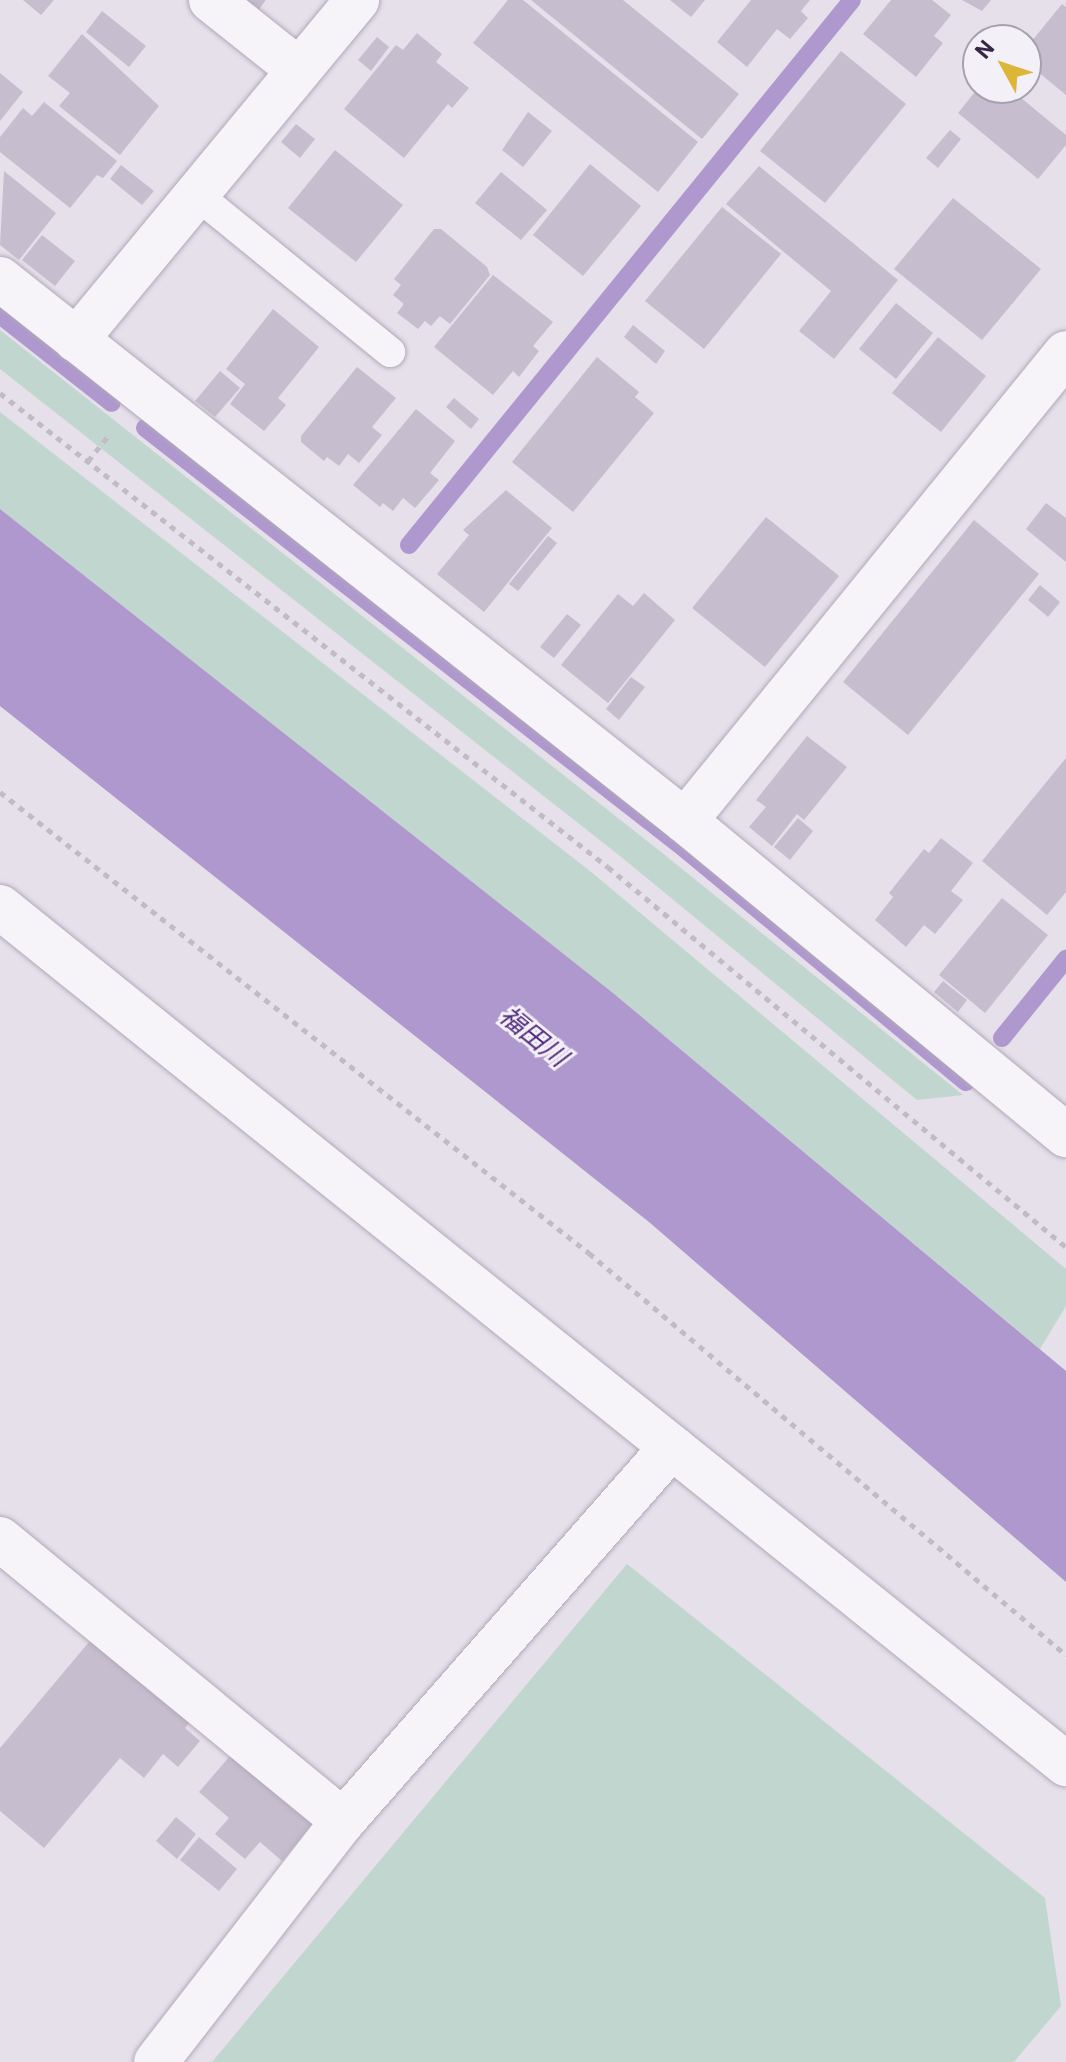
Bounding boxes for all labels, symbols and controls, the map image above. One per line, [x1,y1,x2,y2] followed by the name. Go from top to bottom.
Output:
[962,24,1042,104] north arrow
[970,36,999,64] text: N
[493,1000,573,1074] water label: 福田川

